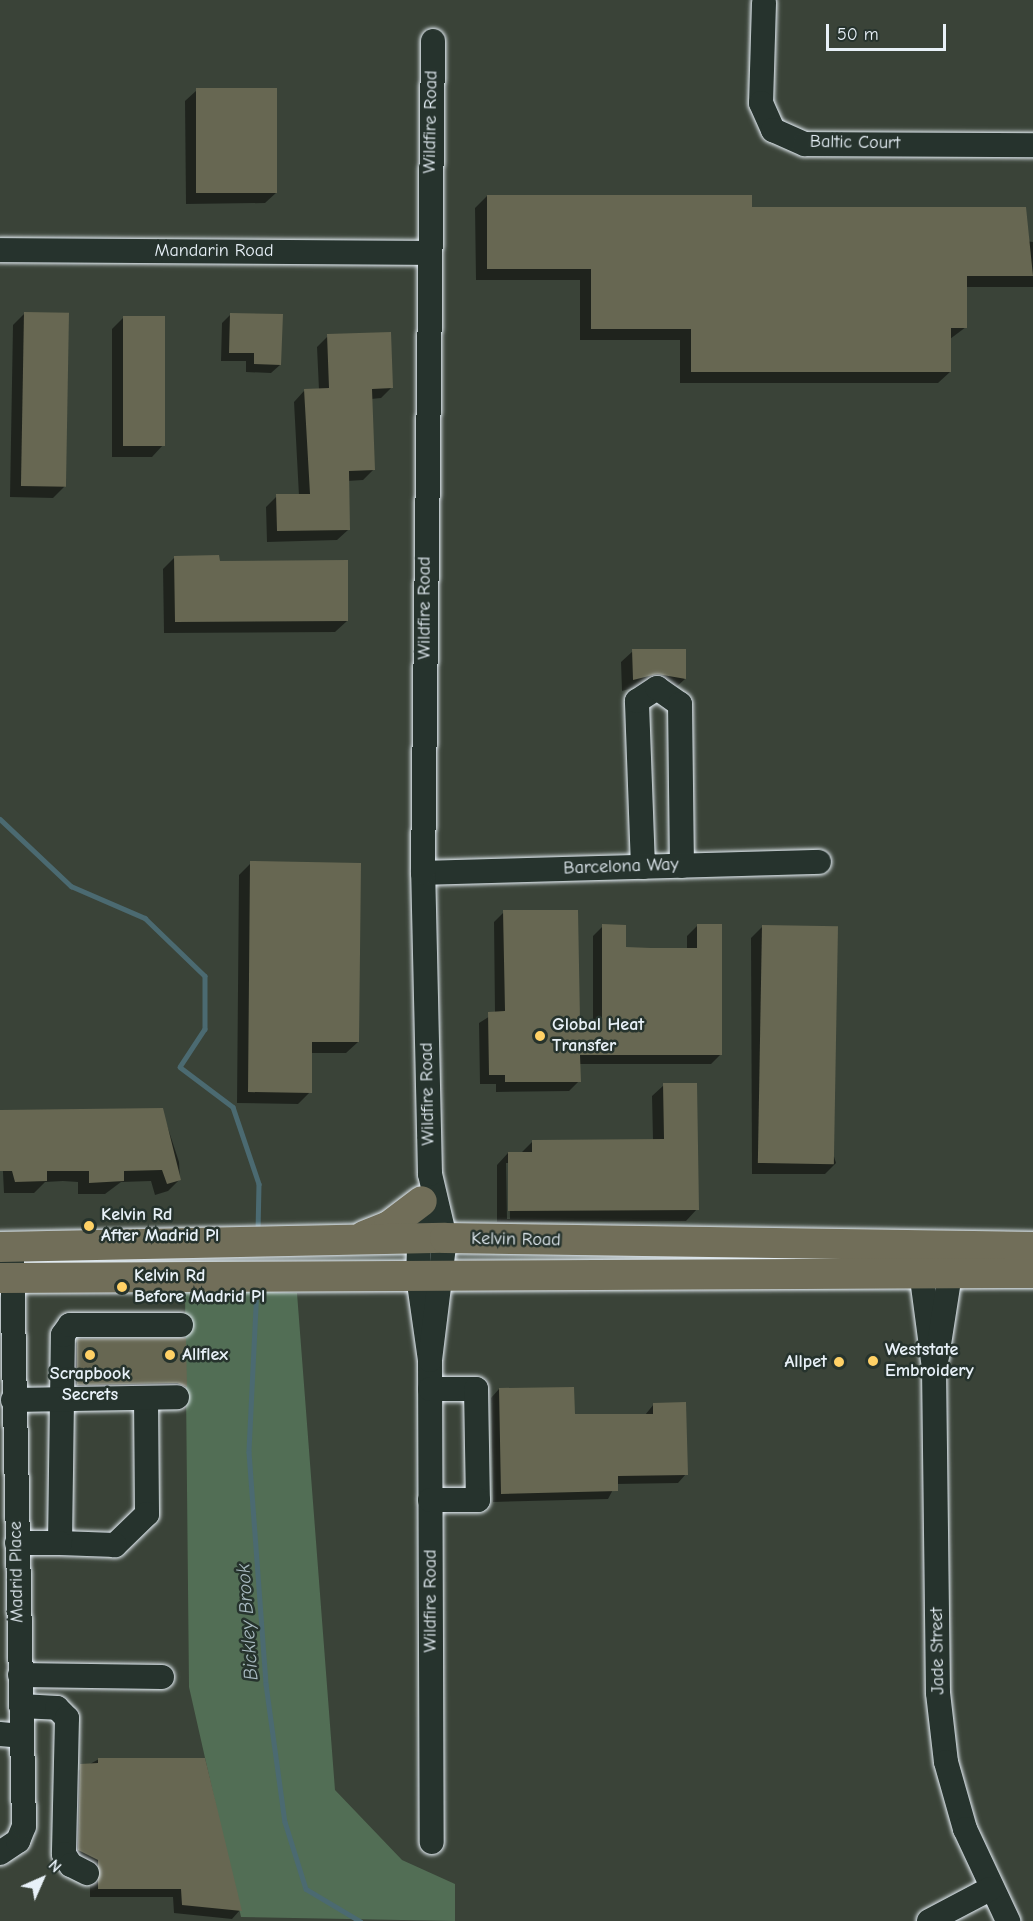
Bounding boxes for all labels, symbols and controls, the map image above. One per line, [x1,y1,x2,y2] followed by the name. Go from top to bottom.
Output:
[829,12,949,50] scale bar
[837,24,879,45] text: 50 m
[419,70,443,174] street label: Wildfire Road
[810,131,900,155] street label: Baltic Court
[154,240,274,262] street label: Mandarin Road
[414,557,436,659] street label: Wildfire Road
[563,854,679,880] street label: Barcelona Way
[552,1015,644,1058] place label: Global Heat Transfer
[533,1029,547,1043] marker: Global Heat Transfer
[416,1042,440,1146] street label: Wildfire Road
[101,1205,219,1248] place label: Kelvin Rd After Madrid Pl
[82,1219,96,1233] marker: Kelvin Rd After Madrid Pl
[471,1228,561,1252] street label: Kelvin Road
[134,1266,265,1308] place label: Kelvin Rd Before Madrid Pl
[115,1280,129,1294] marker: Kelvin Rd Before Madrid Pl
[885,1340,974,1382] place label: Weststate Embroidery
[182,1344,228,1366] place label: Allflex
[83,1348,97,1362] marker: Scrapbook Secrets
[163,1348,177,1362] marker: Allflex
[784,1351,827,1373] place label: Allpet
[866,1354,880,1368] marker: Weststate Embroidery
[832,1355,846,1369] marker: Allpet
[50,1364,130,1406] place label: Scrapbook Secrets
[5,1521,29,1623] street label: Madrid Place
[420,1550,442,1652] street label: Wildfire Road
[231,1563,263,1681] water label: Bickley Brook
[926,1607,950,1695] street label: Jade Street
[12,1849,72,1909] north arrow
[45,1856,65,1876] text: N

